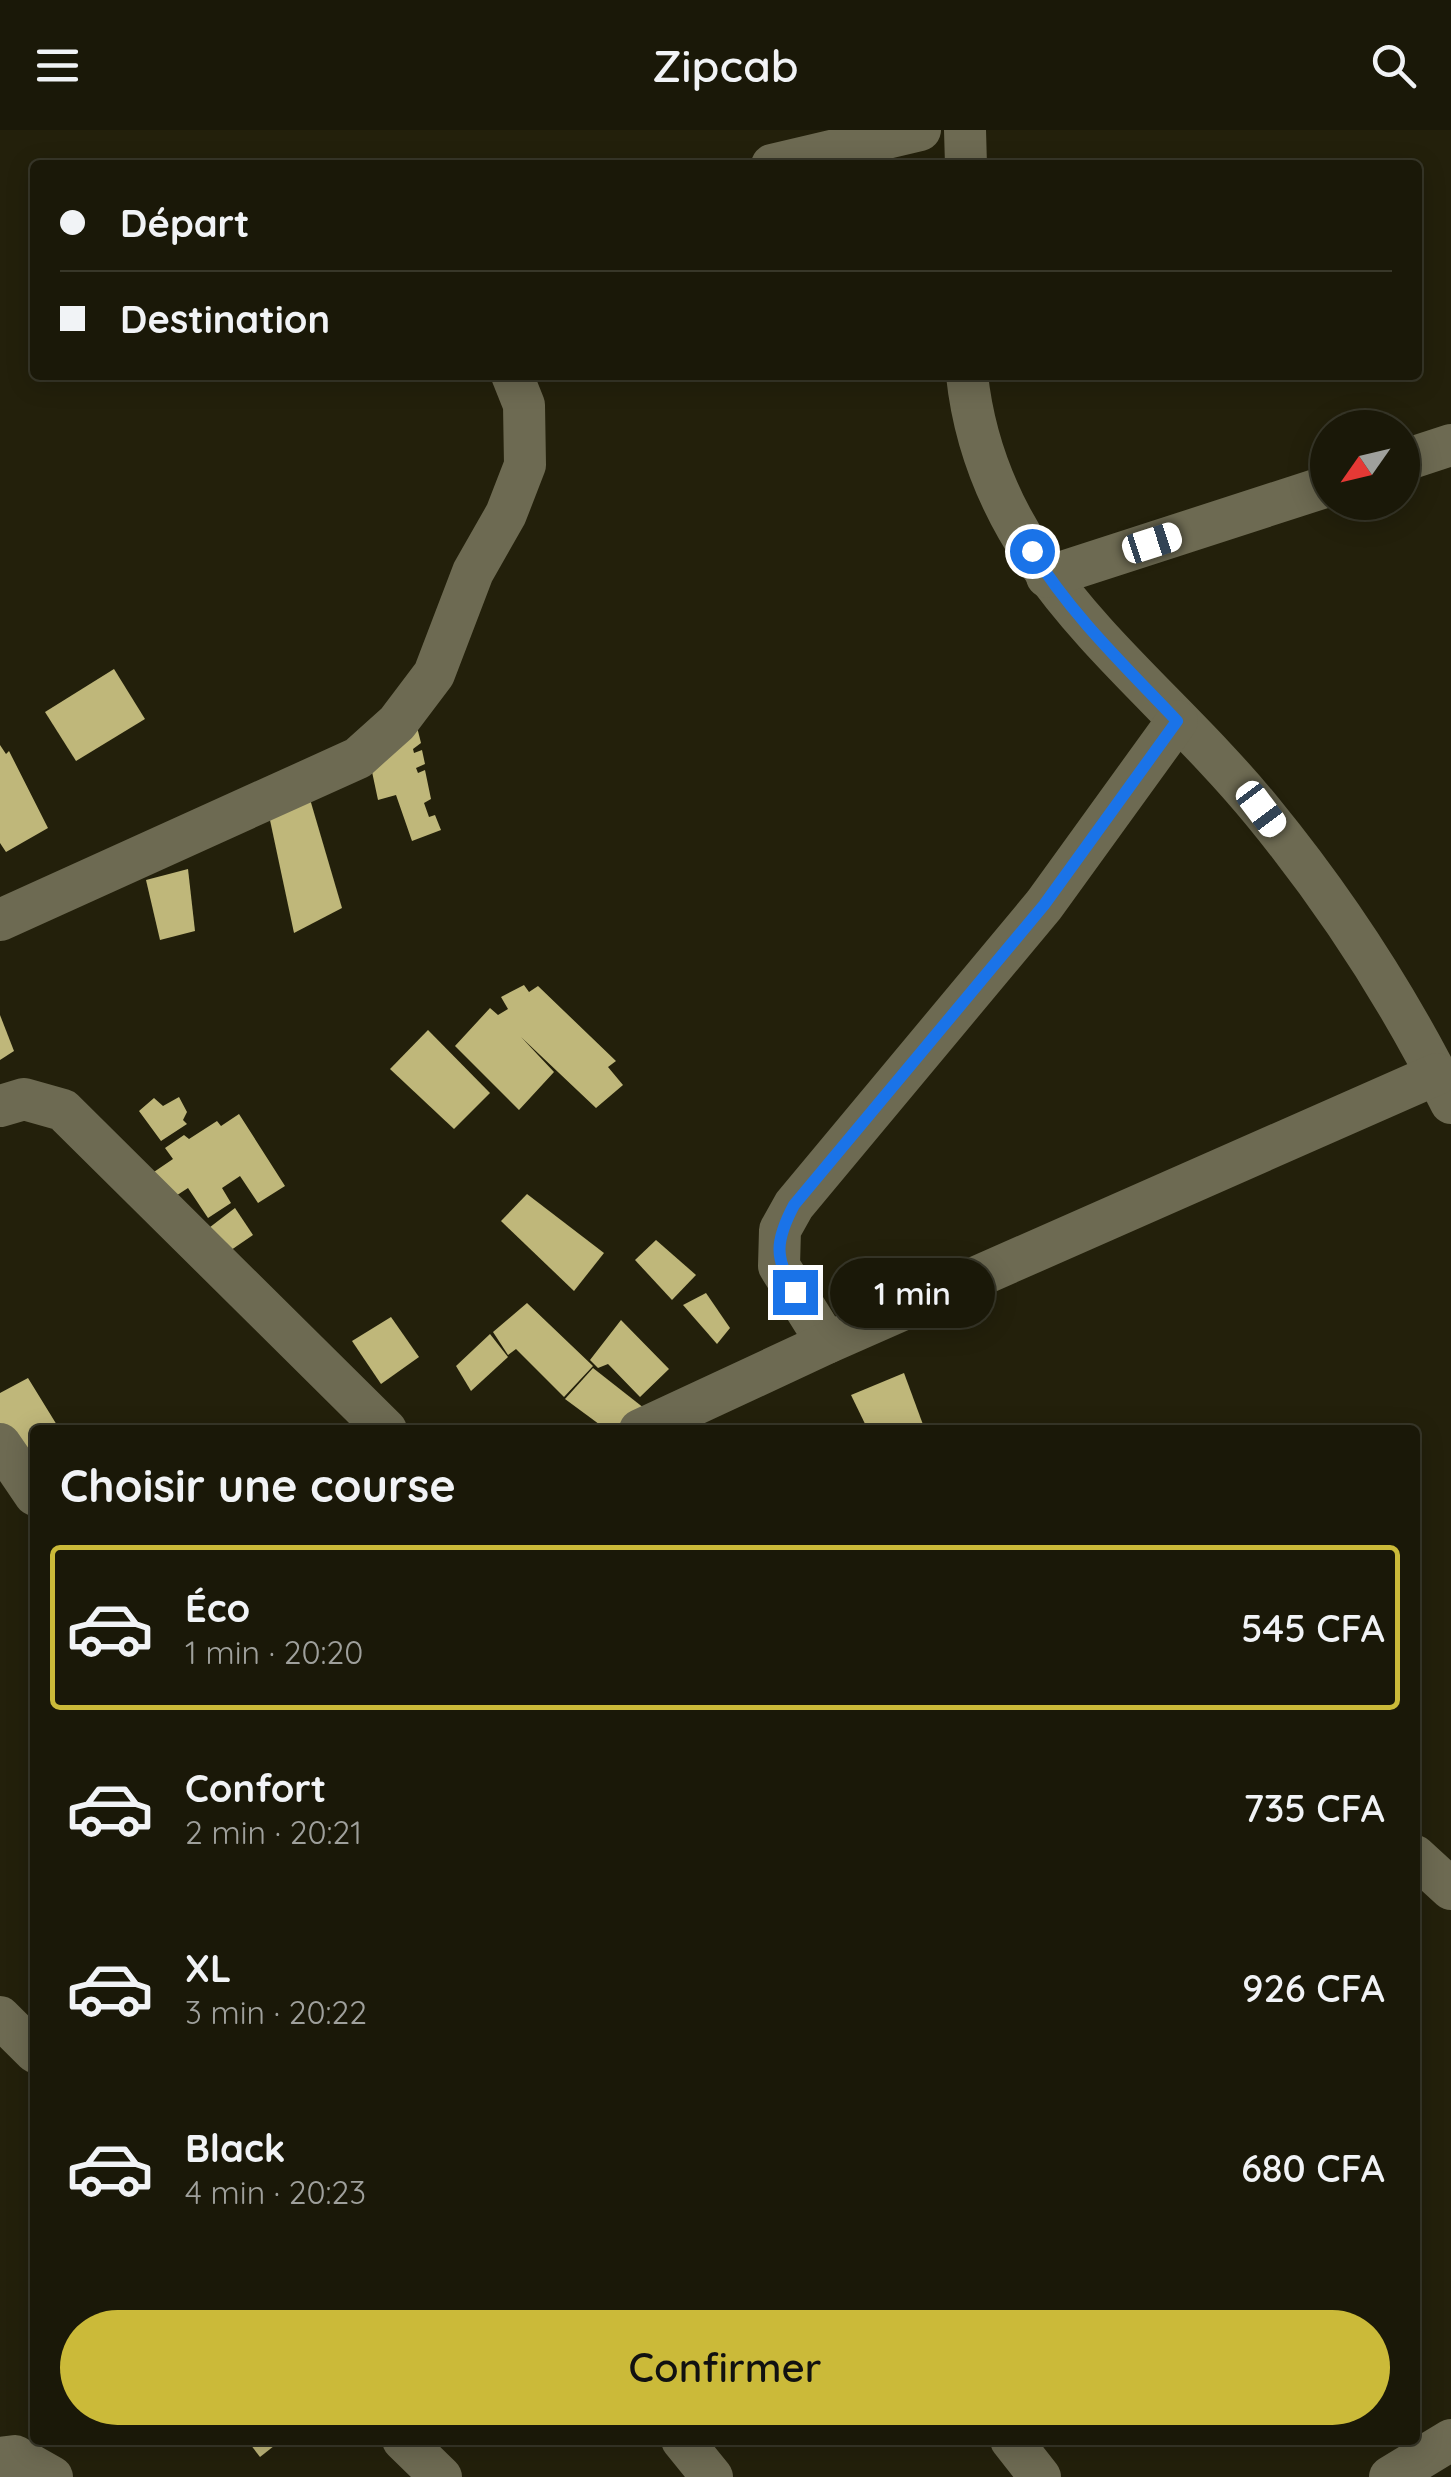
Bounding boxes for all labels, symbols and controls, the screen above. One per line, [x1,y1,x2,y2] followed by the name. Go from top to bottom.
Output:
[652,37,799,93] text: Zipcab
[30,38,85,93] icon: menu
[1366,38,1421,93] icon: search
[120,199,250,247] text: Départ
[120,295,330,343] text: Destination
[1310,410,1420,520] north arrow
[1310,410,1420,520] map controls
[1119,519,1185,567] car
[1010,529,1055,574] route start
[1231,776,1291,842] car
[830,1257,995,1327] callout: 1 min
[773,1270,818,1315] route end
[874,1273,951,1313] text: 1 min
[60,1457,456,1513] text: Choisir une course
[65,1583,155,1673] icon: car
[185,1584,250,1632] text: Éco
[1241,1604,1385,1652] text: 545 CFA
[185,1632,363,1672] text: 1 min · 20:20
[65,1763,155,1853] icon: car
[185,1764,326,1812] text: Confort
[1244,1784,1385,1832] text: 735 CFA
[185,1812,362,1852] text: 2 min · 20:21
[65,1943,155,2033] icon: car
[185,1944,231,1992] text: XL
[1242,1964,1385,2012] text: 926 CFA
[185,1992,367,2032] text: 3 min · 20:22
[65,2123,155,2213] icon: car
[185,2124,285,2172] text: Black
[1241,2144,1385,2192] text: 680 CFA
[185,2172,366,2212] text: 4 min · 20:23
[60,2310,1390,2425] button: Confirmer

